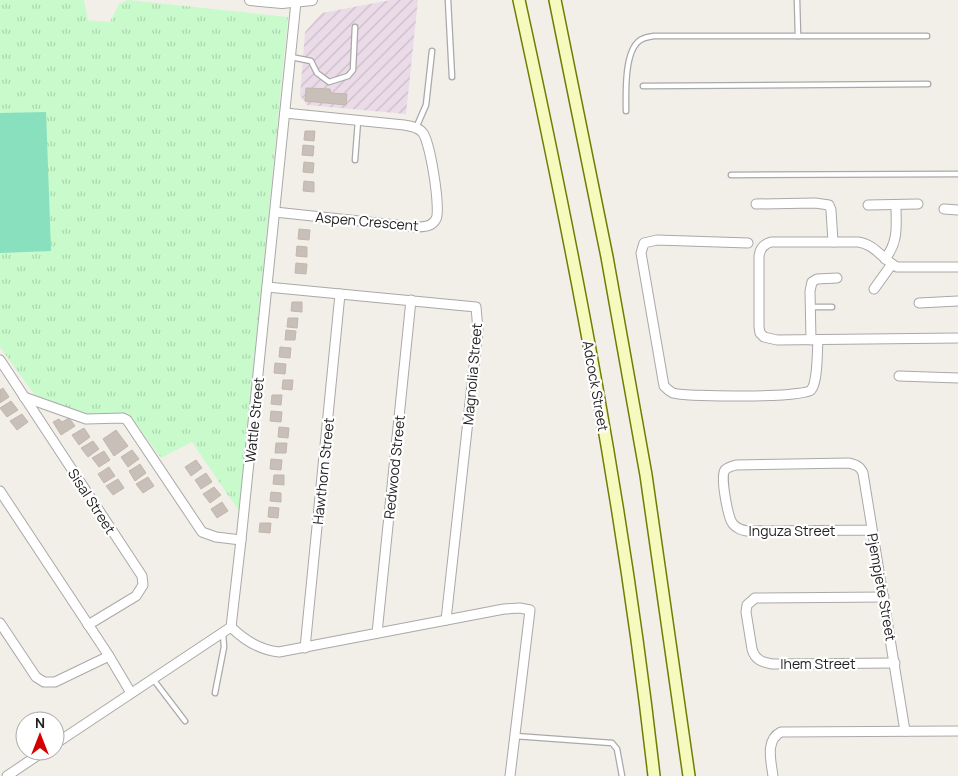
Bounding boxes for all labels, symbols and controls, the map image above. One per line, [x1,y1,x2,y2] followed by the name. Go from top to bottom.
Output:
[315,207,420,235] street label: Aspen Crescent
[458,322,486,426] street label: Magnolia Street
[579,339,613,433] street label: Adcock Street
[240,376,268,464] street label: Wattle Street
[379,414,409,520] street label: Redwood Street
[308,416,338,525] street label: Hawthorn Street
[64,465,120,538] street label: Sisal Street
[749,521,836,540] street label: Inguza Street
[863,532,901,643] street label: Pjempjete Street
[780,654,856,673] street label: Ihem Street
[15,711,65,761] north arrow
[35,713,45,732] text: N

